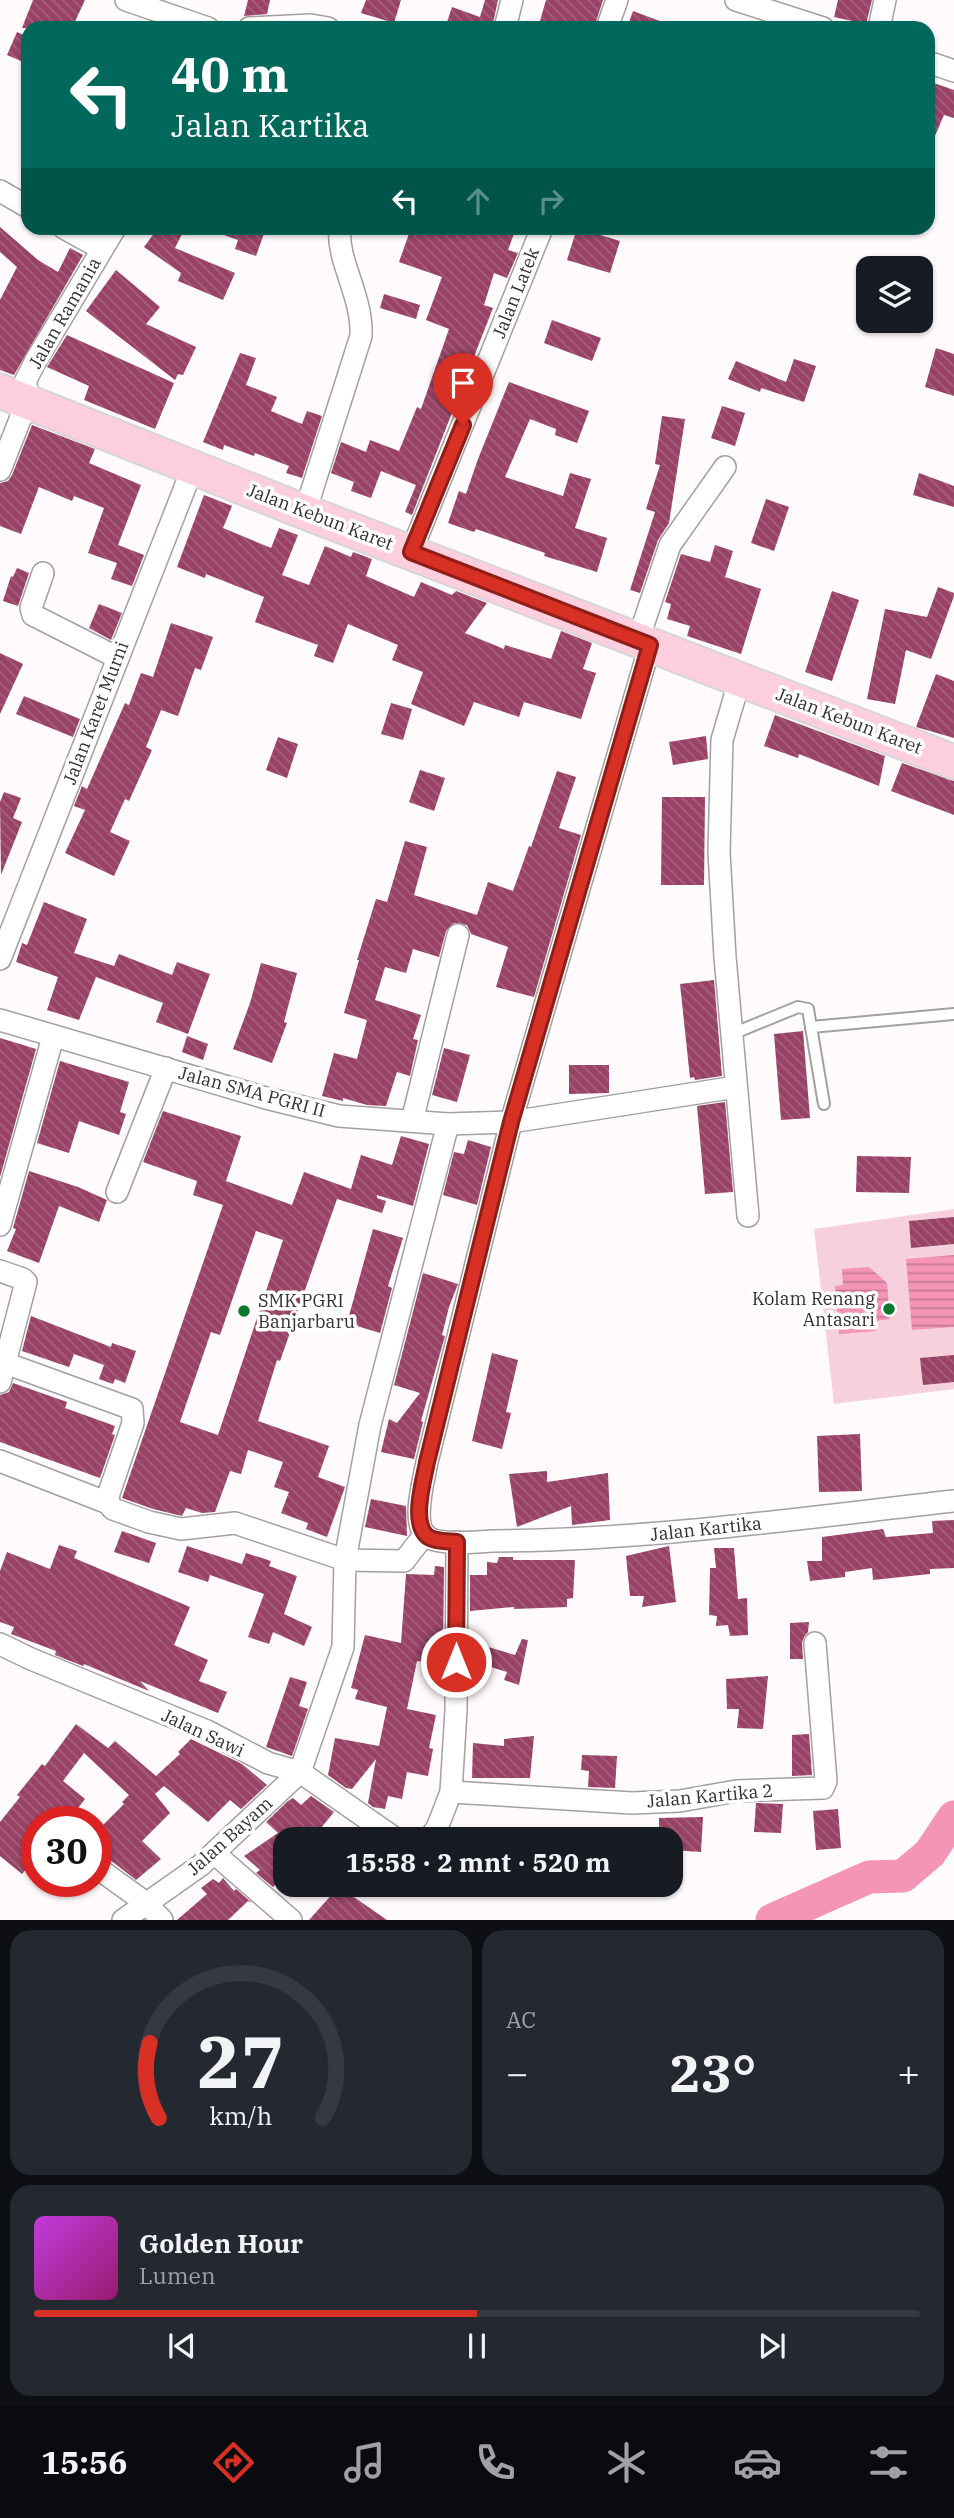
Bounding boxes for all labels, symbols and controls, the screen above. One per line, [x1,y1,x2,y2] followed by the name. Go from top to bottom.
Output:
[171,42,289,105] text: 40 m
[56,49,147,140] icon: left
[171,104,370,146] text: Jalan Kartika
[386,182,424,220] icon: left
[459,182,497,220] icon: ahead
[532,182,570,220] icon: right
[487,244,544,342] street label: Jalan Latek
[23,253,106,373] street label: Jalan Ramania
[856,256,933,333] map controls
[856,256,933,333] button: layers
[433,353,493,425] pin
[444,364,482,402] icon: arrive
[244,478,396,555] street label: Jalan Kebun Karet
[58,638,133,788] street label: Jalan Karet Murni
[773,682,925,759] street label: Jalan Kebun Karet
[176,1061,328,1122] street label: Jalan SMA PGRI II
[752,1287,875,1331] place label: Kolam Renang Antasari
[258,1289,355,1333] place label: SMK PGRI Banjarbaru
[881,1301,897,1317] marker: Kolam Renang Antasari
[236,1303,252,1319] marker: SMK PGRI Banjarbaru
[649,1511,763,1546] street label: Jalan Kartika
[419,1625,493,1699] position arrow
[158,1703,249,1762] street label: Jalan Sawi
[646,1779,774,1812] street label: Jalan Kartika 2
[182,1791,277,1880] street label: Jalan Bayam
[21,1806,112,1897] speed limit sign: 30
[346,1845,610,1879] text: 15:58 · 2 mnt · 520 m
[506,2004,536,2034] text: AC
[197,2014,285,2109] text: 27
[670,2039,756,2106] text: 23°
[506,2048,529,2097] text: −
[897,2048,920,2097] text: +
[209,2099,273,2132] text: km/h
[139,2226,303,2260] text: Golden Hour
[139,2260,216,2290] text: Lumen
[163,2327,201,2365] icon: previous
[458,2327,496,2365] icon: pause
[753,2327,791,2365] icon: next
[209,2438,258,2487] icon: directions
[340,2438,389,2487] icon: music
[471,2438,520,2487] icon: phone
[602,2438,651,2487] icon: climate
[733,2438,782,2487] icon: car
[864,2438,913,2487] icon: filters
[41,2441,127,2483] text: 15:56

